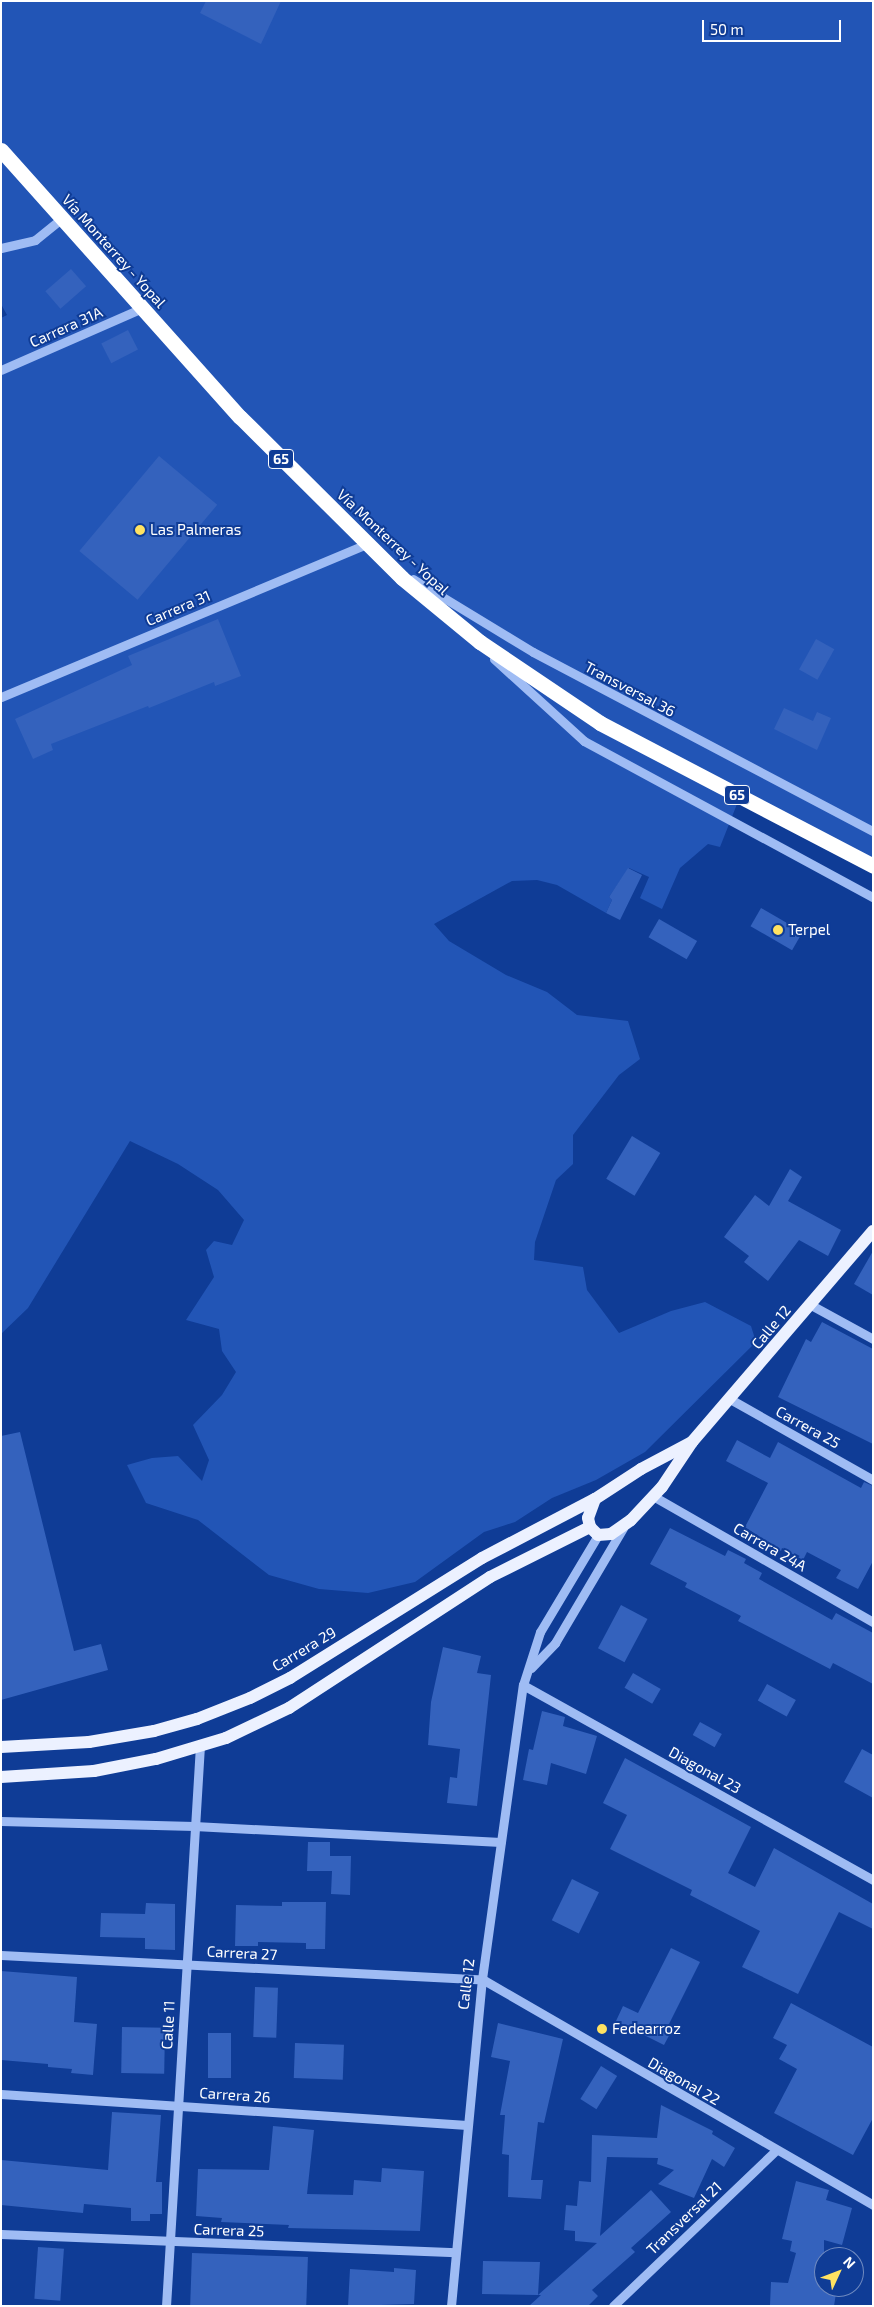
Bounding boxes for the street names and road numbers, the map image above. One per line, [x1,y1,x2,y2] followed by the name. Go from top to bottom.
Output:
[58,190,170,312] street label: Vía Monterrey - Yopal
[27,303,105,351] street label: Carrera 31A
[267,448,295,470] road number: 65
[333,485,453,599] street label: Vía Monterrey - Yopal
[143,586,213,630] street label: Carrera 31
[581,657,679,721] street label: Transversal 36
[723,784,751,806] road number: 65
[748,1301,794,1353] street label: Calle 12
[773,1402,843,1452] street label: Carrera 25
[730,1519,810,1575] street label: Carrera 24A
[269,1623,339,1675] street label: Carrera 29
[666,1743,744,1797] street label: Diagonal 23
[206,1942,278,1964] street label: Carrera 27
[454,1957,478,2011] street label: Calle 12
[158,2000,178,2050] street label: Calle 11
[645,2053,723,2109] street label: Diagonal 22
[199,2084,271,2106] street label: Carrera 26
[643,2178,725,2258] street label: Transversal 21
[193,2220,265,2240] street label: Carrera 25

